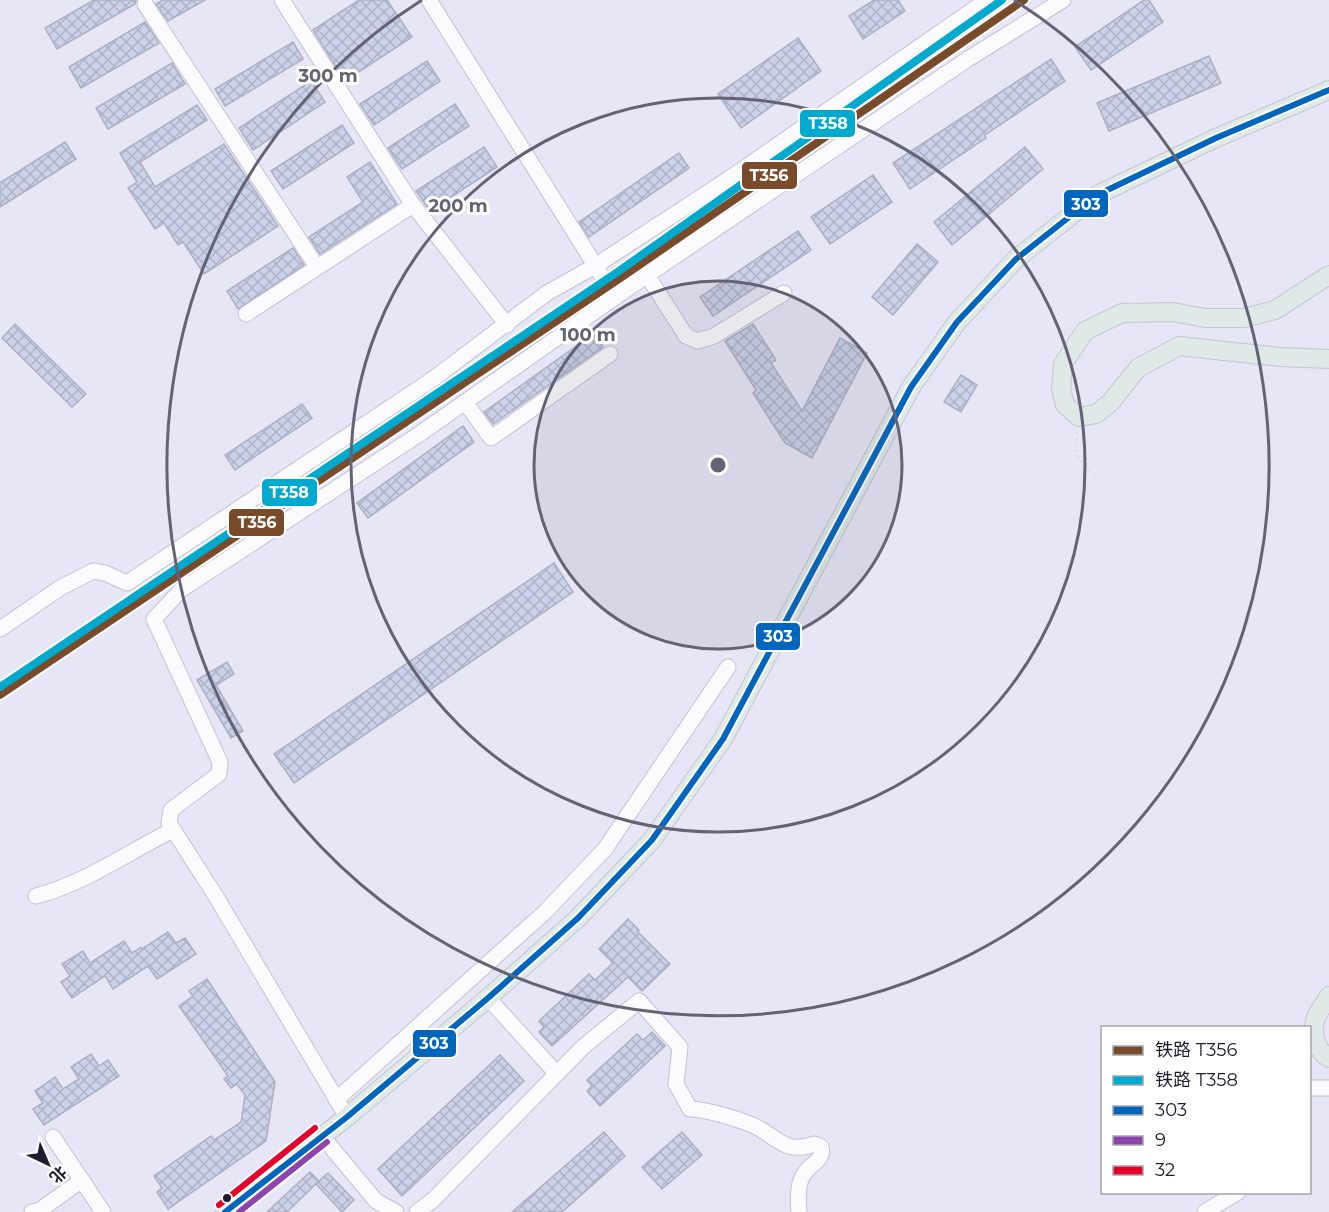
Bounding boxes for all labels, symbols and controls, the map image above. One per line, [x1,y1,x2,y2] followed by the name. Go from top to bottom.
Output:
[297,65,358,87] text: 300 m
[799,109,856,138] line badge: T358
[808,114,848,133] text: T358
[741,161,798,190] line badge: T356
[749,166,789,185] text: T356
[1063,189,1109,218] line badge: 303
[428,195,488,217] text: 200 m
[1070,195,1101,214] text: 303
[560,324,616,346] text: 100 m
[708,455,728,475] centre of rings
[261,478,318,507] line badge: T358
[269,483,309,502] text: T358
[228,508,285,537] line badge: T356
[237,513,277,532] text: T356
[755,622,801,651] line badge: 303
[762,627,793,646] text: 303
[1101,1026,1311,1194] legend
[412,1029,457,1058] line badge: 303
[418,1034,449,1053] text: 303
[1155,1039,1237,1061] text: 铁路 T356
[1155,1069,1238,1091] text: 铁路 T358
[1155,1099,1187,1121] text: 303
[1155,1129,1166,1151] text: 9
[18,1134,78,1194] north arrow
[1155,1159,1175,1181] text: 32
[46,1162,70,1187] text: 北
[221,1192,233,1204] unlabelled marker

